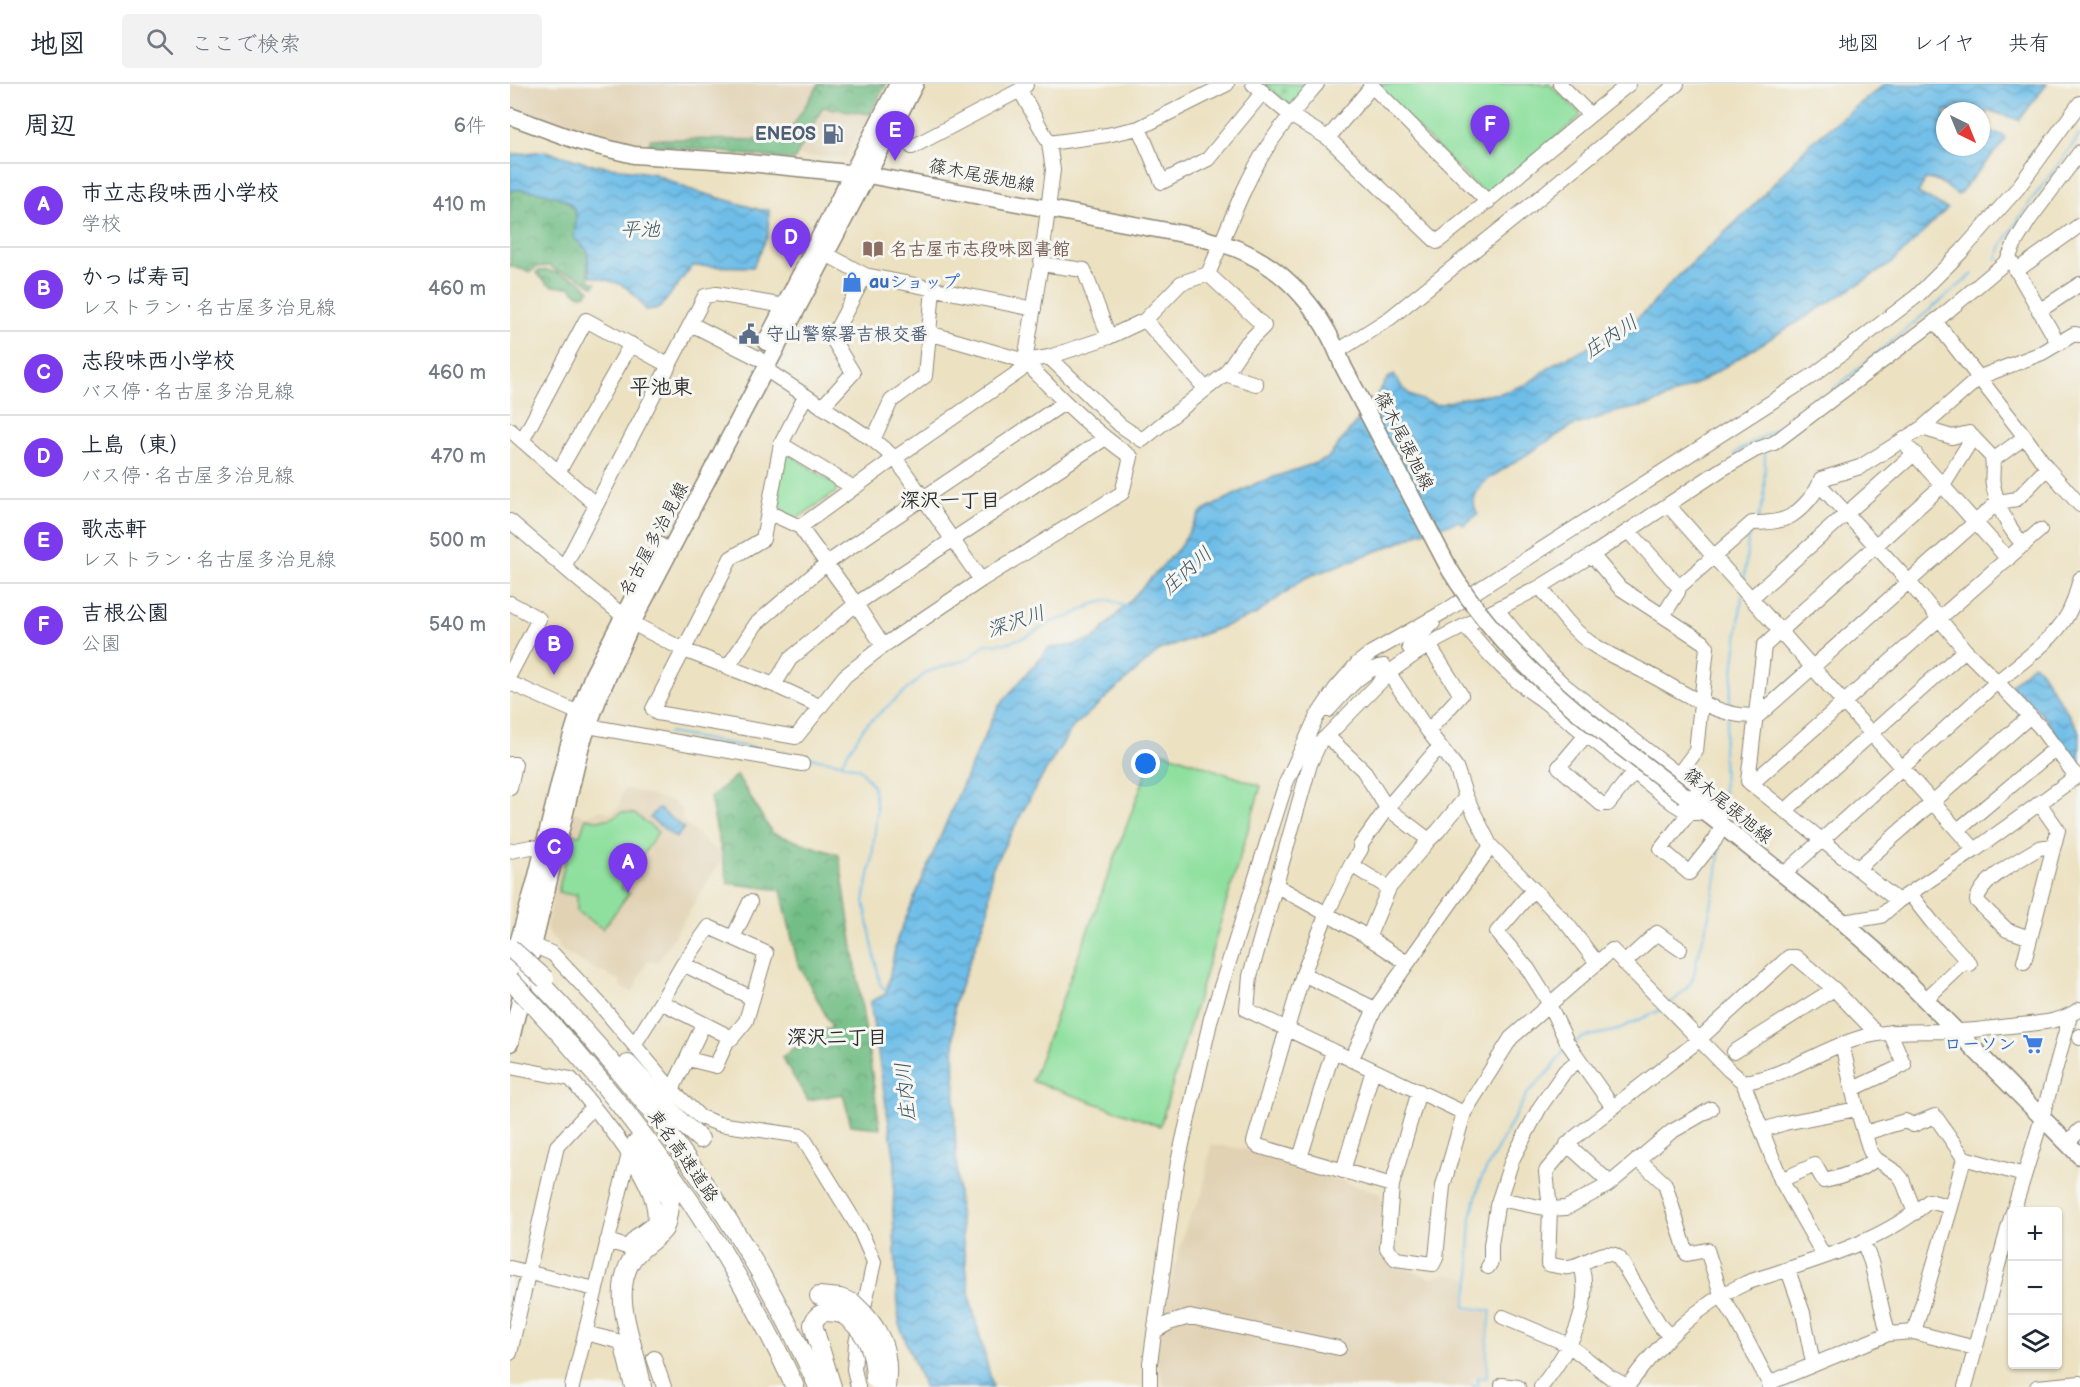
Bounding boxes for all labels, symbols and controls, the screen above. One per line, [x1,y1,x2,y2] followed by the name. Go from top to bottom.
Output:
[122,14,542,68] search box
[143,25,176,58] icon: search
[30,28,86,61] text: 地図
[191,31,301,58] text: ここで検索
[1838,31,1880,56] text: 地図
[1913,31,1975,56] text: レイヤ
[2008,31,2050,56] text: 共有
[1936,102,1990,156] north arrow
[1470,106,1510,155] pin: F
[24,111,76,142] text: 周辺
[876,112,914,161] pin: E
[454,114,486,138] text: 6件
[821,122,845,146] fuel station icon: ENEOS
[755,124,816,145] place label: ENEOS
[927,155,1037,197] street label: 篠木尾張旭線
[81,180,279,207] text: 市立志段味西小学校
[37,193,50,217] text: A
[432,193,486,217] text: 410 m
[81,212,121,236] text: 学校
[620,218,661,242] water label: 平池
[772,218,810,268] pin: D
[861,237,885,261] library icon: 名古屋市志段味図書館
[890,239,1070,260] place label: 名古屋市志段味図書館
[81,264,191,291] text: かっぱ寿司
[840,270,864,294] shop icon: auショップ
[869,272,960,293] place label: auショップ
[36,277,51,301] text: B
[428,277,486,301] text: 460 m
[81,296,336,320] text: レストラン · 名古屋多治見線
[1579,310,1643,364] water label: 庄内川
[737,322,761,346] public building icon: 守山警察署吉根交番
[766,324,928,345] place label: 守山警察署吉根交番
[81,348,235,375] text: 志段味西小学校
[36,361,51,385] text: C
[428,361,486,385] text: 460 m
[630,375,693,400] district label: 平池東
[81,380,294,404] text: バス停 · 名古屋多治見線
[1370,388,1438,494] street label: 篠木尾張旭線
[81,432,191,459] text: 上島（東）
[37,445,50,469] text: D
[430,445,486,469] text: 470 m
[81,464,294,488] text: バス停 · 名古屋多治見線
[615,478,693,600] street label: 名古屋多治見線
[900,489,1000,513] district label: 深沢一丁目
[81,516,147,543] text: 歌志軒
[37,529,50,553] text: E
[429,529,486,553] text: 500 m
[1157,542,1217,600] water label: 庄内川
[81,548,336,572] text: レストラン · 名古屋多治見線
[81,600,169,627] text: 吉根公園
[984,601,1048,643] water label: 深沢川
[37,613,50,637] text: F
[429,613,486,637] text: 540 m
[534,626,573,675] pin: B
[81,632,121,656] text: 公園
[1131,749,1160,778] your location
[1679,764,1777,848] street label: 篠木尾張旭線
[534,828,573,878] pin: C
[608,844,648,893] pin: A
[787,1026,887,1050] district label: 深沢二丁目
[2021,1032,2045,1056] supermarket icon: ローソン
[1944,1034,2016,1055] place label: ローソン
[891,1061,921,1123] water label: 庄内川
[643,1106,723,1206] street label: 東名高速道路
[2008,1207,2062,1369] map controls
[2008,1207,2062,1261] button: +
[2008,1261,2062,1315] button: −
[2008,1315,2062,1369] button: layers

